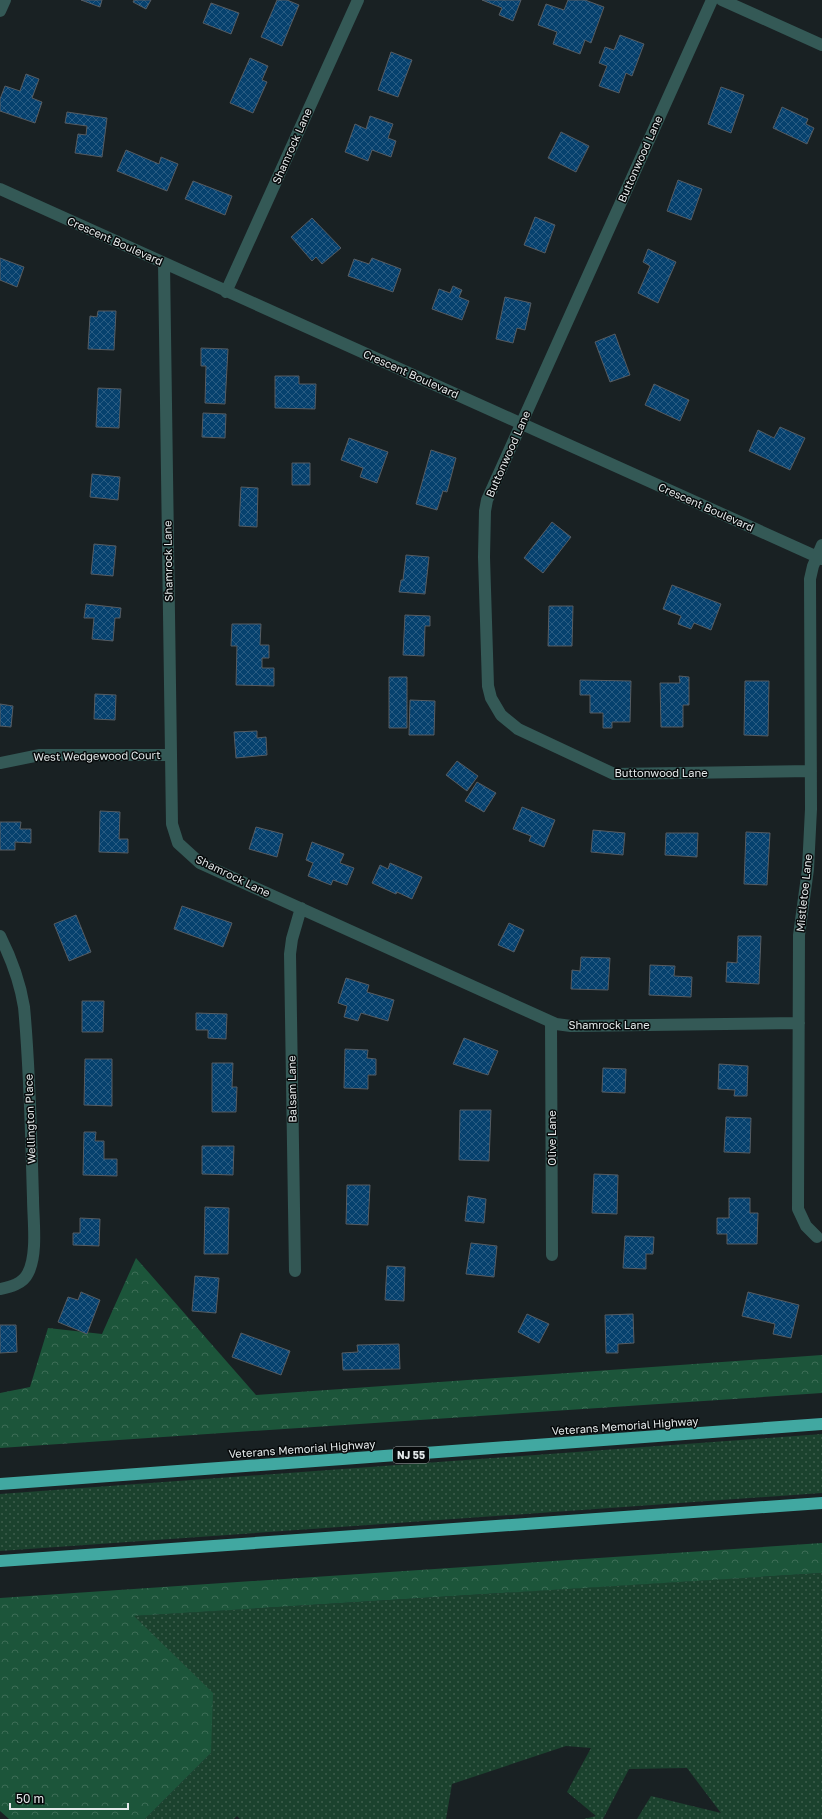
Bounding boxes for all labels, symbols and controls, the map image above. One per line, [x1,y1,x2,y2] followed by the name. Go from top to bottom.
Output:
[269,106,314,186] street label: Shamrock Lane
[615,114,664,204] street label: Buttonwood Lane
[65,214,165,267] street label: Crescent Boulevard
[361,347,461,400] street label: Crescent Boulevard
[483,409,532,499] street label: Buttonwood Lane
[656,480,756,533] street label: Crescent Boulevard
[160,520,175,602] street label: Shamrock Lane
[33,748,161,763] street label: West Wedgewood Court
[614,766,708,779] street label: Buttonwood Lane
[194,852,273,899] street label: Shamrock Lane
[793,853,814,933] street label: Mistletoe Lane
[568,1018,650,1031] street label: Shamrock Lane
[284,1055,299,1123] street label: Balsam Lane
[21,1074,38,1164] street label: Wellington Place
[545,1110,558,1166] street label: Olive Lane
[551,1414,699,1437] street label: Veterans Memorial Highway
[228,1437,376,1460] street label: Veterans Memorial Highway
[393,1447,429,1463] road number: NJ 55
[10,1785,128,1811] scale bar
[16,1791,44,1806] text: 50 m

